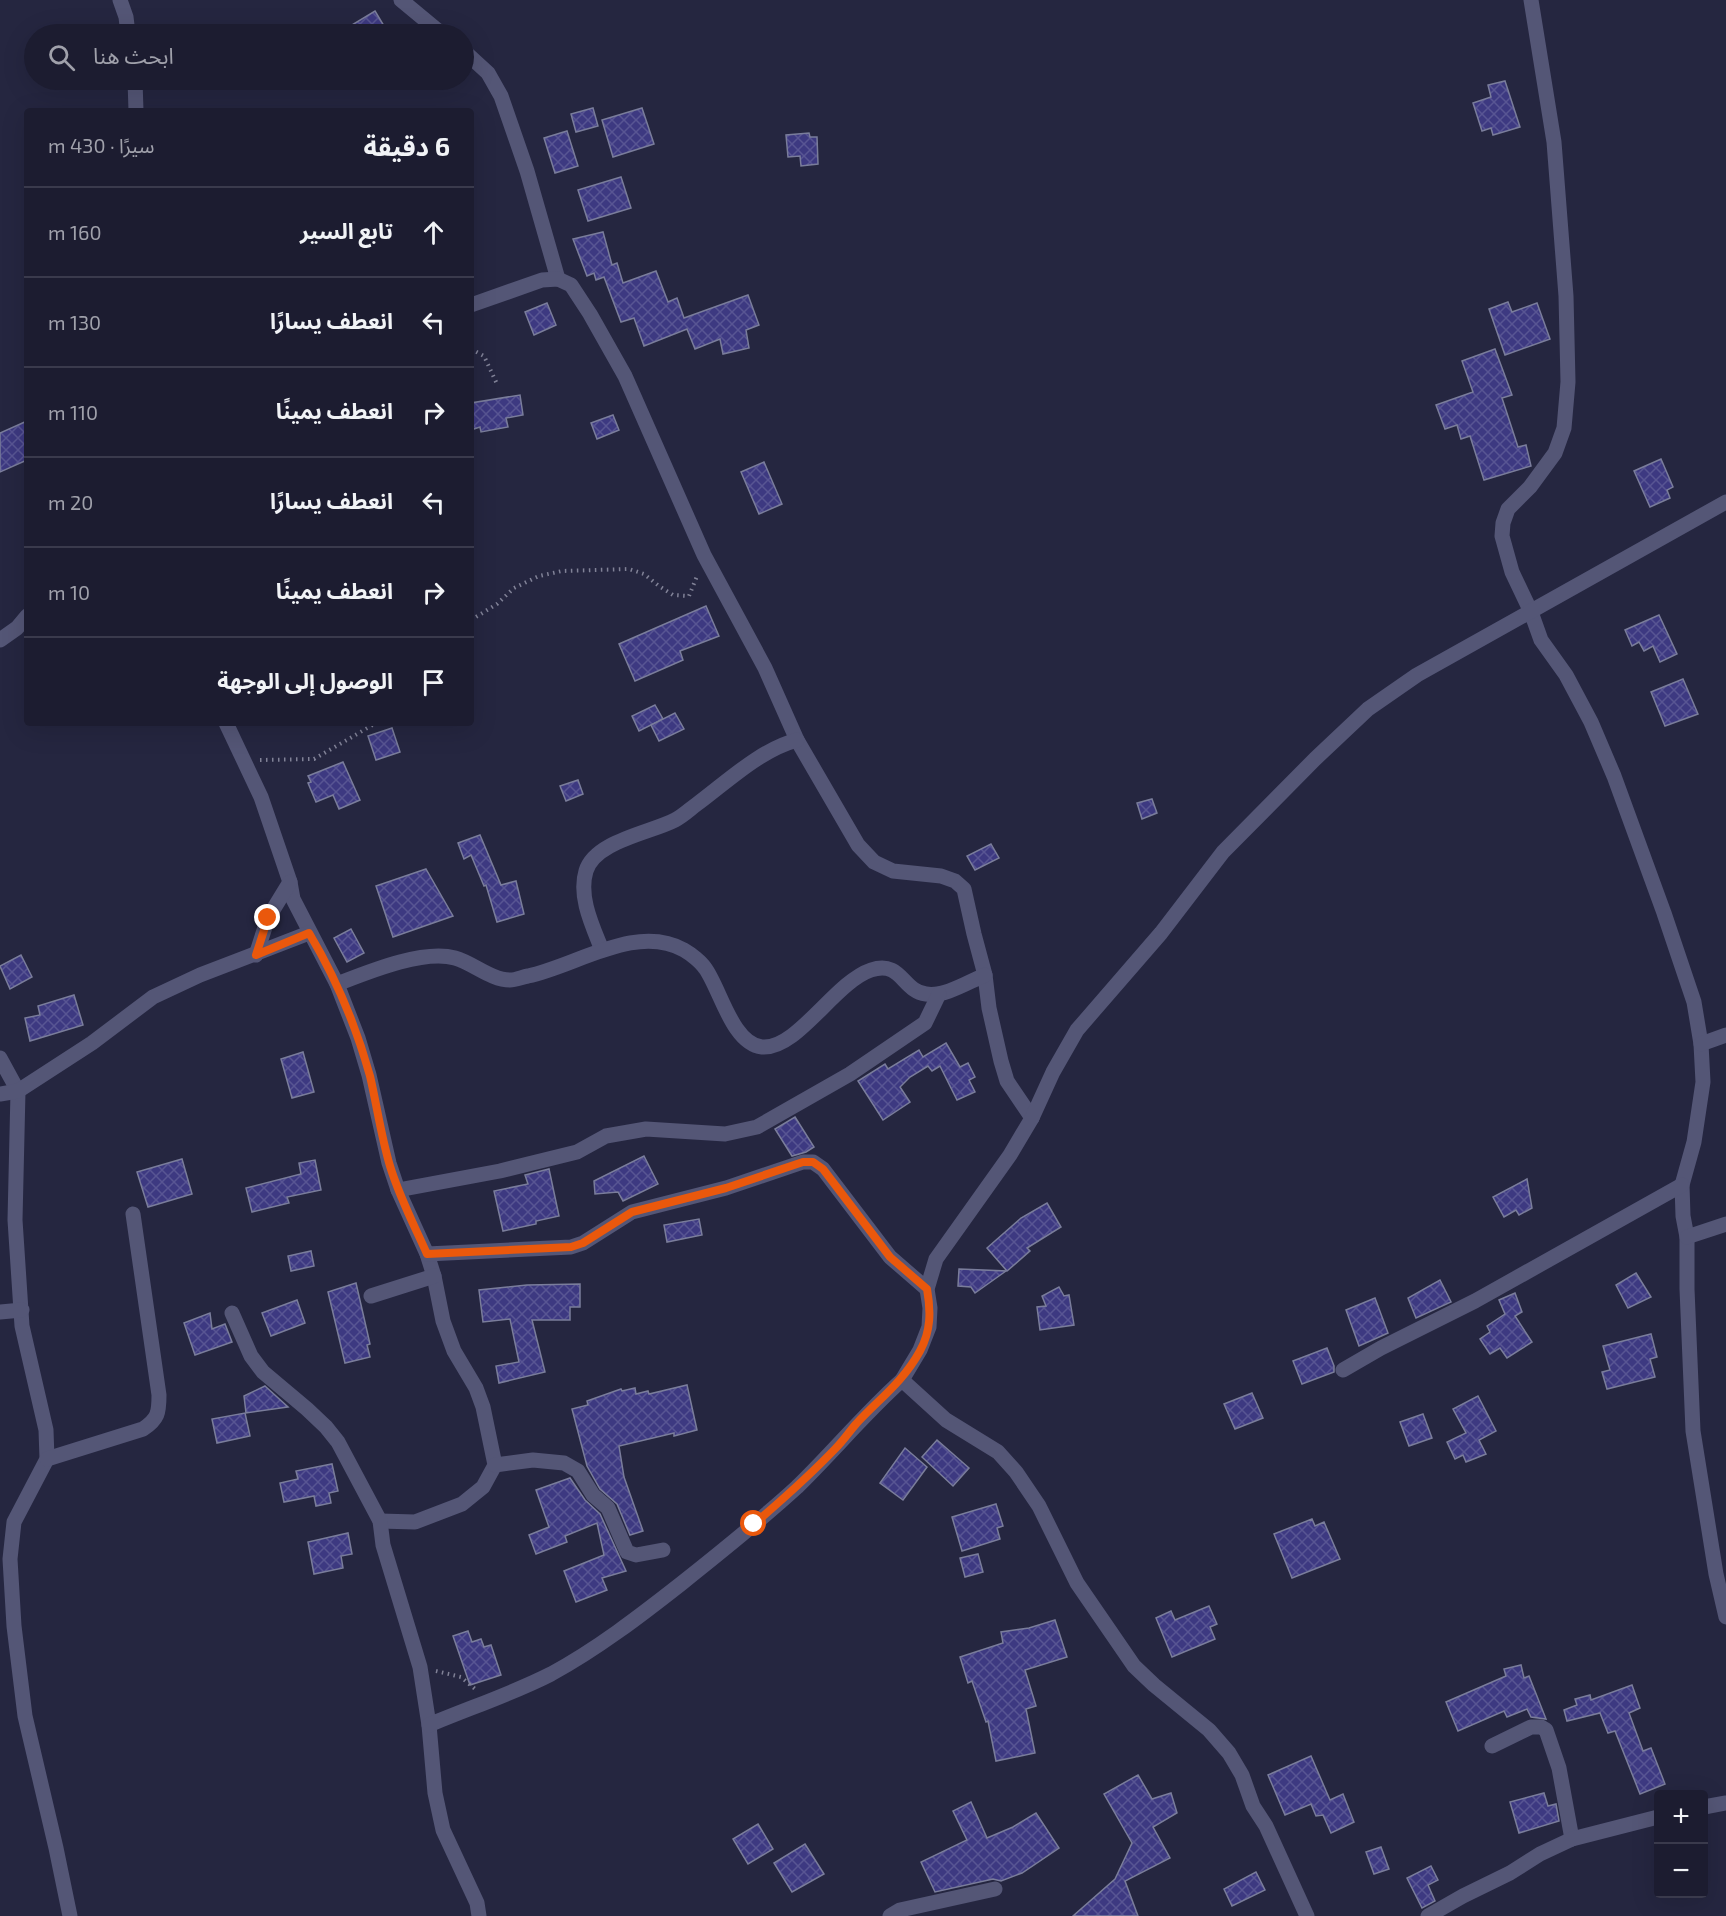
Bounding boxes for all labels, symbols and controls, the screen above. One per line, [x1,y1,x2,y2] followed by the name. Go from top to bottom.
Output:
[24,24,474,90] search box
[45,41,78,74] icon: search
[93,42,174,68] text: ابحث هنا
[364,130,450,161] text: 6 دقيقة
[48,133,154,157] text: سيرًا · 430 m
[417,216,450,249] icon: ahead
[300,217,393,243] text: تابع السير
[48,220,101,244] text: 160 m
[417,306,450,339] icon: left
[270,307,393,333] text: انعطف يسارًا
[48,310,101,334] text: 130 m
[417,396,450,429] icon: right
[276,397,393,423] text: انعطف يمينًا
[48,400,98,424] text: 110 m
[417,486,450,519] icon: left
[270,487,393,513] text: انعطف يسارًا
[48,490,93,514] text: 20 m
[417,576,450,609] icon: right
[276,577,393,603] text: انعطف يمينًا
[48,580,90,604] text: 10 m
[417,666,450,699] icon: arrive
[217,667,393,693] text: الوصول إلى الوجهة
[254,904,280,930] route end
[740,1510,766,1536] route start
[1654,1790,1708,1898] map controls
[1654,1790,1708,1844] button: +
[1654,1844,1708,1898] button: −

